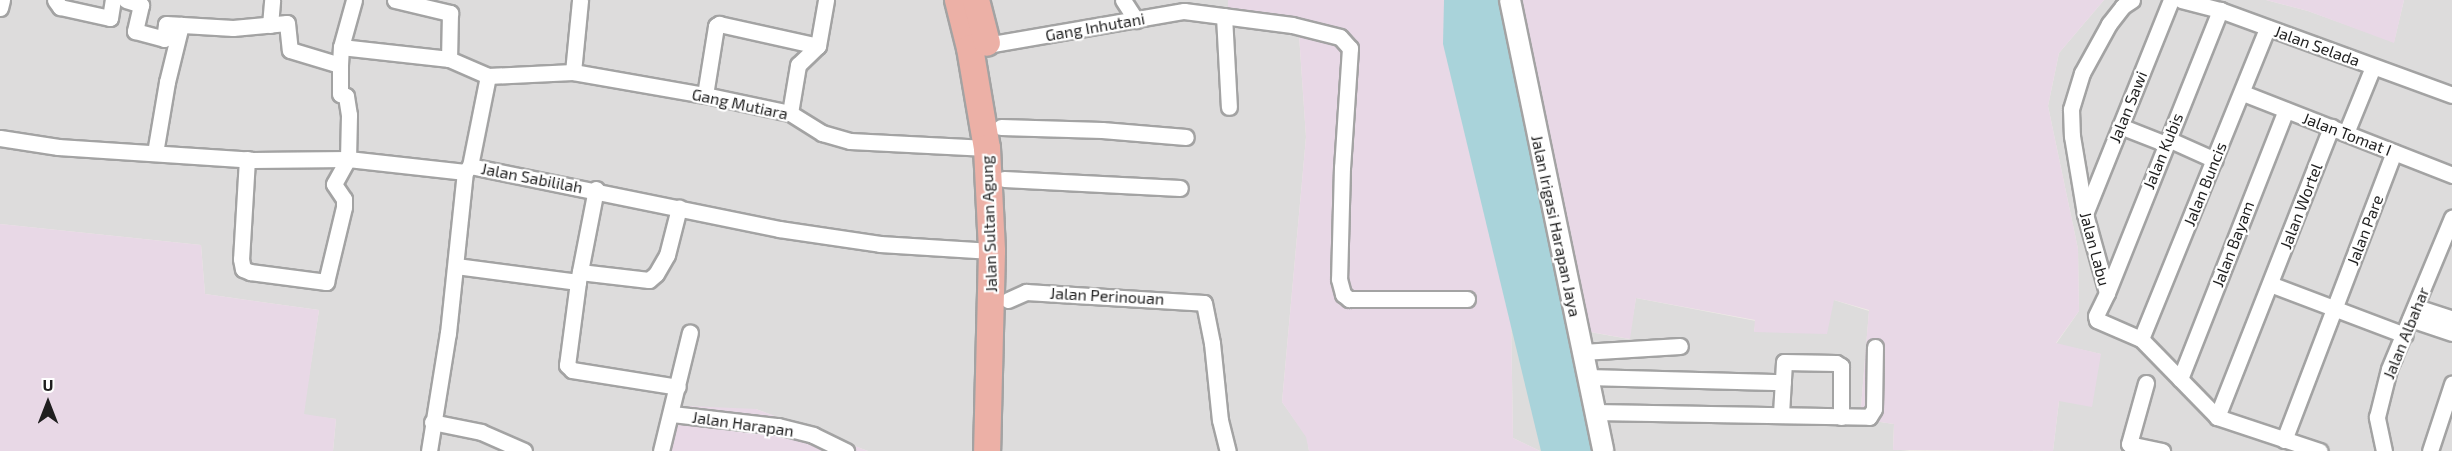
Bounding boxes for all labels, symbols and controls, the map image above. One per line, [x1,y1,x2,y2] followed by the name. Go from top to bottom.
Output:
[1044,9,1146,45] street label: Gang Inhutani
[2272,22,2362,70] street label: Jalan Selada
[2105,68,2151,146] street label: Jalan Sawi
[690,84,790,124] street label: Gang Mutiara
[2300,108,2394,160] street label: Jalan Tomat I
[2139,110,2187,192] street label: Jalan Kubis
[1527,133,1585,319] street label: Jalan Irigasi Harapan Jaya
[2179,139,2231,229] street label: Jalan Buncis
[977,155,1001,293] street label: Jalan Sultan Agung
[480,159,584,197] street label: Jalan Sabililah
[2276,160,2326,252] street label: Jalan Wortel
[2343,192,2387,268] street label: Jalan Pare
[2208,198,2258,290] street label: Jalan Bayam
[2076,210,2114,288] street label: Jalan Labu
[1049,283,1165,309] street label: Jalan Perinouan
[2379,284,2433,382] street label: Jalan Albahar
[18,373,78,433] north arrow
[43,375,53,394] text: U
[691,407,795,441] street label: Jalan Harapan

